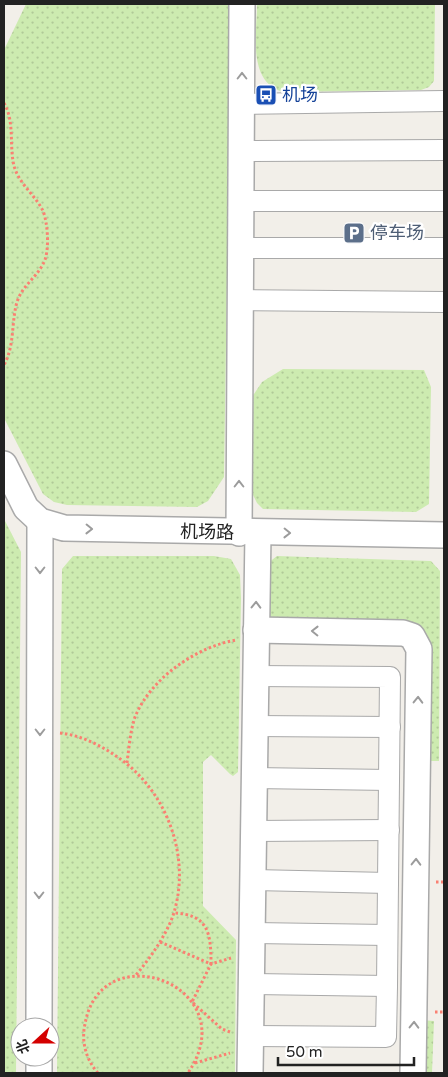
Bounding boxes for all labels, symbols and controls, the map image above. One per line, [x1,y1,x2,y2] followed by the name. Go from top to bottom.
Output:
[237,72,247,80] one-way arrow
[254,83,278,107] bus stop icon: 机场
[282,84,318,106] place label: 机场
[342,221,366,245] parking icon: 停车场
[370,222,424,244] place label: 停车场
[234,480,244,488] one-way arrow
[180,521,234,543] street label: 机场路
[86,524,93,534] one-way arrow
[283,528,291,538] one-way arrow
[35,566,45,574] one-way arrow
[251,600,262,608] one-way arrow
[311,626,318,636] one-way arrow
[413,695,423,703] one-way arrow
[35,728,45,736] one-way arrow
[411,858,421,866] one-way arrow
[34,891,44,899] one-way arrow
[10,1017,60,1067] north arrow
[409,1020,419,1028] one-way arrow
[278,1034,414,1066] scale bar
[13,1037,34,1056] text: 北
[286,1043,323,1061] text: 50 m

